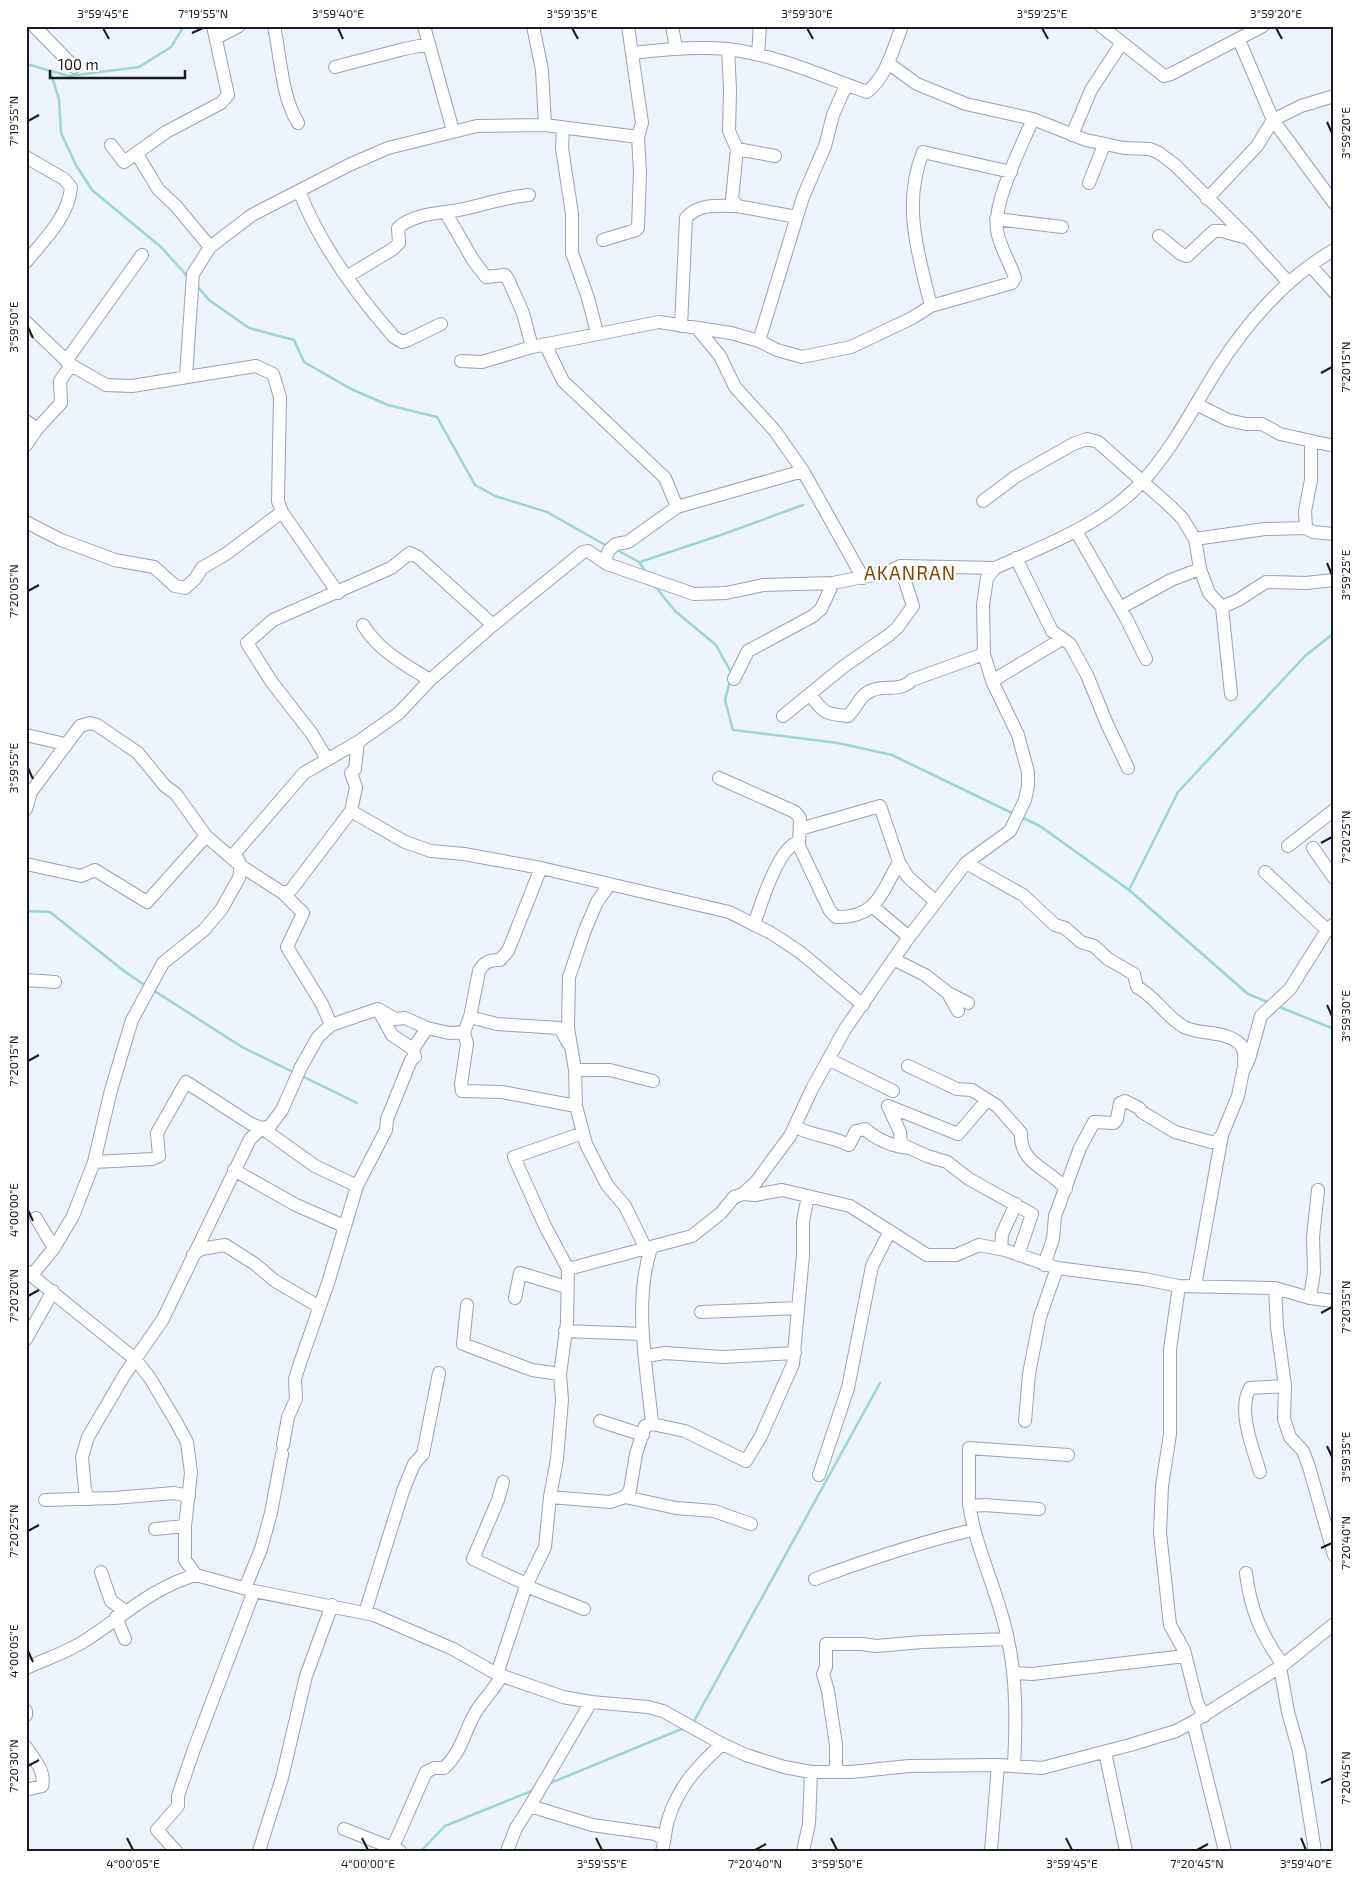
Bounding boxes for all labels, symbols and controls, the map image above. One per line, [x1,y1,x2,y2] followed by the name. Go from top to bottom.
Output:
[77,6,129,20] text: 3°59'45"E
[178,6,228,20] text: 7°19'55"N
[312,6,364,20] text: 3°59'40"E
[547,6,598,20] text: 3°59'35"E
[781,6,833,20] text: 3°59'30"E
[1017,6,1068,20] text: 3°59'25"E
[1250,6,1302,20] text: 3°59'20"E
[50,48,185,80] scale bar
[58,55,99,73] text: 100 m
[6,96,20,146] text: 7°19'55"N
[1338,107,1352,159] text: 3°59'20"E
[6,301,20,353] text: 3°59'50"E
[1338,342,1352,392] text: 7°20'15"N
[1338,549,1352,600] text: 3°59'25"E
[864,561,956,584] district label: AKANRAN
[6,564,20,618] text: 7°20'05"N
[6,742,20,793] text: 3°59'55"E
[1338,811,1352,863] text: 7°20'25"N
[1338,990,1352,1042] text: 3°59'30"E
[6,1036,20,1086] text: 7°20'15"N
[6,1183,20,1237] text: 4°00'00"E
[6,1269,20,1323] text: 7°20'20"N
[1338,1281,1352,1333] text: 7°20'35"N
[1338,1431,1352,1482] text: 3°59'35"E
[6,1505,20,1557] text: 7°20'25"N
[1338,1516,1352,1570] text: 7°20'40"N
[6,1624,20,1678] text: 4°00'05"E
[6,1739,20,1793] text: 7°20'30"N
[1338,1751,1352,1805] text: 7°20'45"N
[106,1856,160,1870] text: 4°00'05"E
[341,1856,395,1870] text: 4°00'00"E
[577,1856,628,1870] text: 3°59'55"E
[728,1856,782,1870] text: 7°20'40"N
[811,1856,863,1870] text: 3°59'50"E
[1046,1856,1098,1870] text: 3°59'45"E
[1170,1856,1224,1870] text: 7°20'45"N
[1280,1856,1332,1870] text: 3°59'40"E

